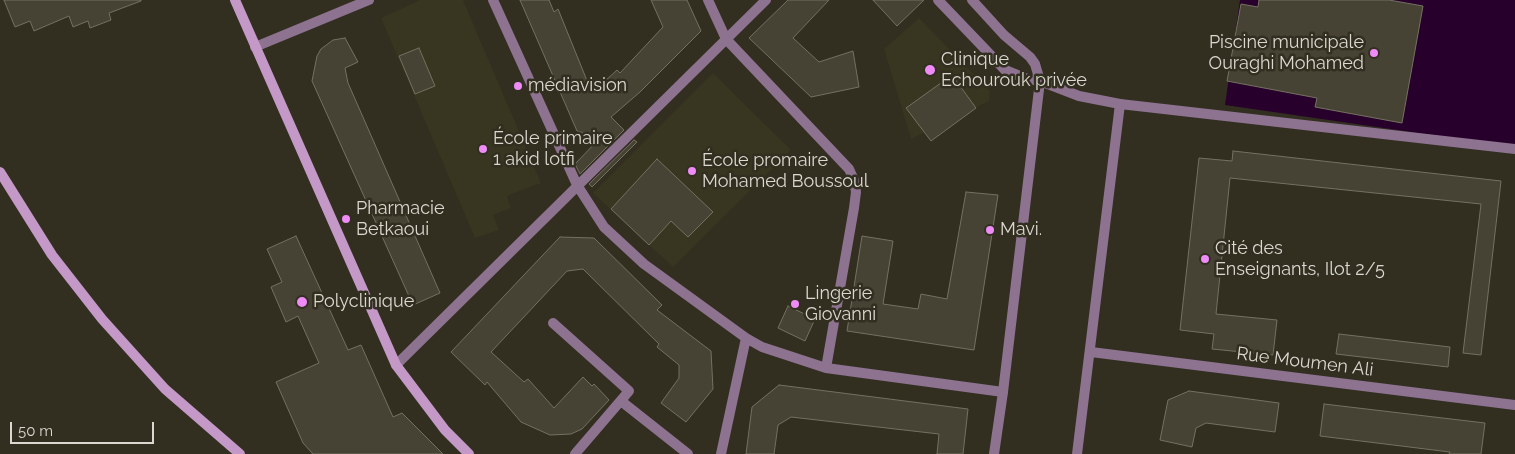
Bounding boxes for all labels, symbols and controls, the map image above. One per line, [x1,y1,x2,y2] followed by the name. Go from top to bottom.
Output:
[1209,32,1364,74] place label: Piscine municipale Ouraghi Mohamed
[1368,47,1380,59] marker: Piscine municipale Ouraghi Mohamed
[941,49,1087,92] place label: Clinique Echourouk privée
[923,63,937,77] marker: Clinique Echourouk privée
[528,75,627,97] place label: médiavision
[512,80,524,92] marker: médiavision
[493,128,612,170] place label: École primaire 1 akid lotfi
[477,143,489,155] marker: École primaire 1 akid lotfi
[702,150,869,192] place label: École promaire Mohamed Boussoul
[686,165,698,177] marker: École promaire Mohamed Boussoul
[356,198,445,240] place label: Pharmacie Betkaoui
[340,213,352,225] marker: Pharmacie Betkaoui
[1000,219,1042,241] place label: Mavi.
[984,224,996,236] marker: Mavi.
[1215,238,1385,280] place label: Cité des Enseignants, Ilot 2/5
[1199,253,1211,265] marker: Cité des Enseignants, Ilot 2/5
[805,283,876,326] place label: Lingerie Giovanni
[313,291,414,313] place label: Polyclinique
[295,295,309,309] marker: Polyclinique
[789,298,801,310] marker: Lingerie Giovanni
[1235,343,1375,381] street label: Rue Moumen Ali
[12,412,156,444] scale bar
[18,422,53,440] text: 50 m

